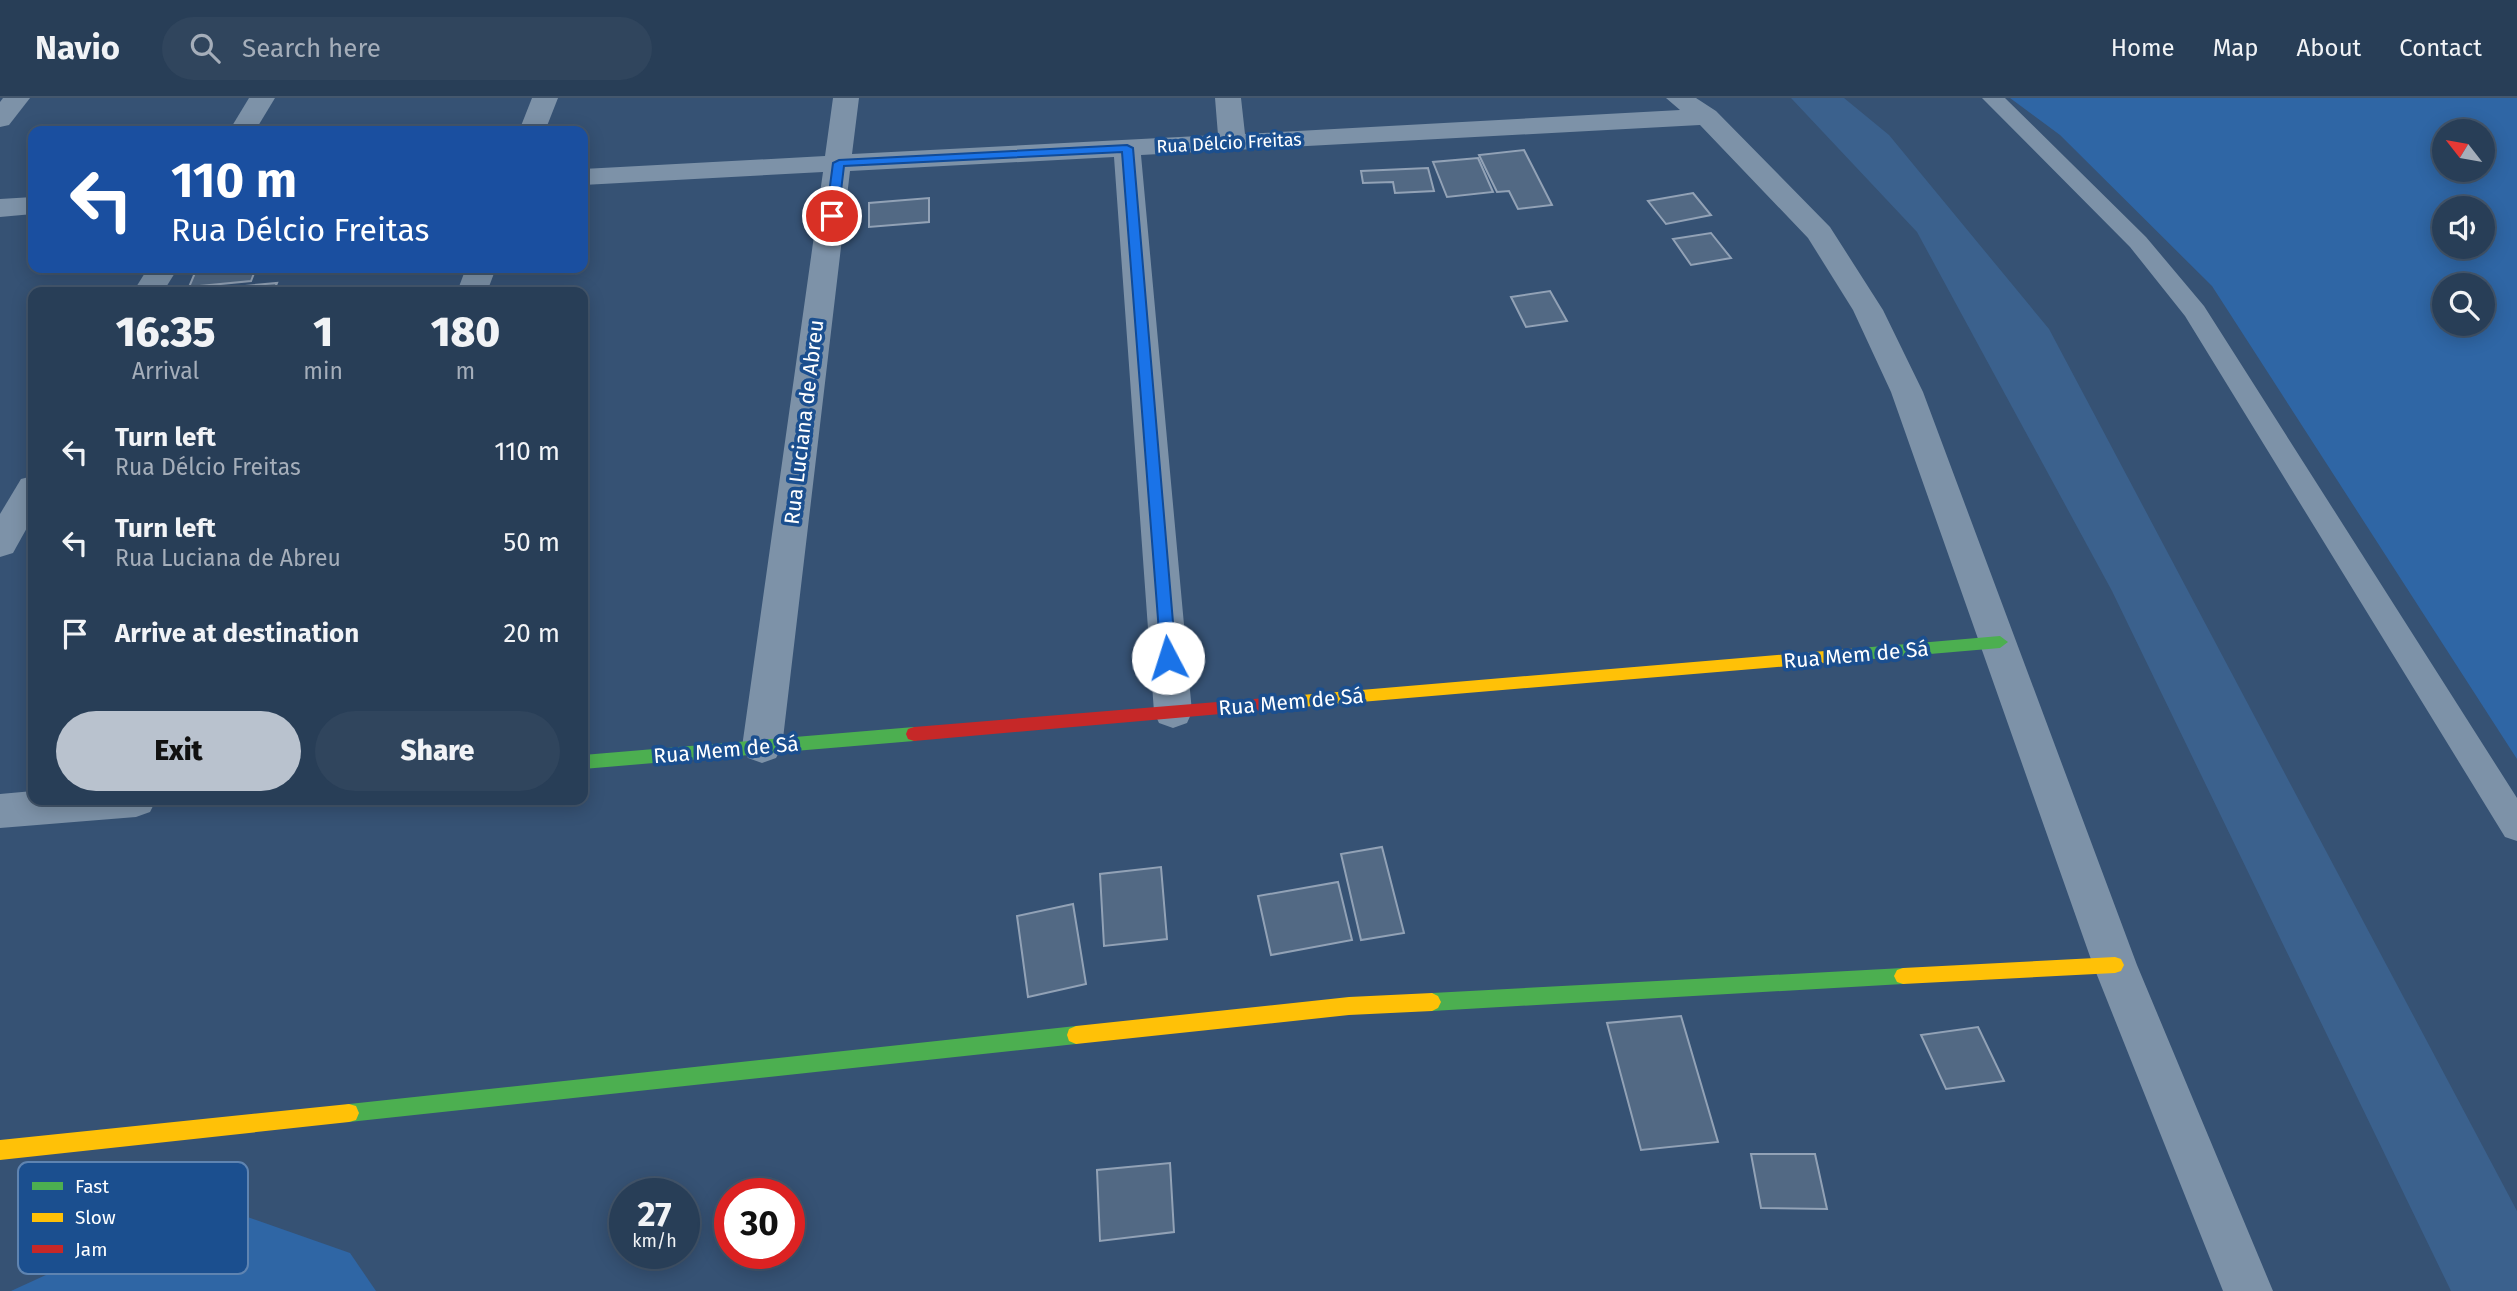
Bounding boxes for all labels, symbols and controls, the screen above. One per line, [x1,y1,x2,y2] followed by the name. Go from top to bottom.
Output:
[162,17,652,80] search box
[35,28,120,68] text: Navio
[186,29,224,67] icon: search
[242,33,381,64] text: Search here
[2111,34,2175,62] text: Home
[2213,34,2259,62] text: Map
[2297,34,2361,62] text: About
[2399,34,2482,62] text: Contact
[2432,119,2496,182] north arrow
[2432,119,2495,336] map controls
[1156,128,1302,158] street label: Rua Délcio Freitas
[171,151,297,210] text: 110 m
[56,154,147,245] icon: left
[802,186,862,246] pin
[2432,196,2495,259] button: sound
[813,197,851,235] icon: arrive
[171,211,429,249] text: Rua Délcio Freitas
[2432,273,2495,336] button: search
[116,307,216,357] text: 16:35
[313,307,333,357] text: 1
[431,307,500,357] text: 180
[779,318,829,526] street label: Rua Luciana de Abreu
[132,357,199,385] text: Arrival
[303,357,343,385] text: min
[456,357,475,385] text: m
[115,422,216,453] text: Turn left
[56,433,94,471] icon: left
[494,436,560,467] text: 110 m
[115,453,301,481] text: Rua Délcio Freitas
[115,513,216,544] text: Turn left
[56,524,94,562] icon: left
[503,527,560,558] text: 50 m
[115,544,341,572] text: Rua Luciana de Abreu
[56,615,94,653] icon: arrive
[115,618,359,649] text: Arrive at destination
[503,618,560,649] text: 20 m
[1131,621,1205,695] position arrow
[1782,636,1930,674] street label: Rua Mem de Sá
[1217,683,1365,721] street label: Rua Mem de Sá
[56,711,301,791] button: Exit
[315,711,560,791] button: Share
[652,731,800,769] street label: Rua Mem de Sá
[18,1162,248,1274] legend
[75,1175,109,1198] text: Fast
[714,1178,805,1269] speed limit sign: 30
[637,1193,672,1235] text: 27
[75,1206,116,1229] text: Slow
[632,1230,677,1252] text: km/h
[75,1238,107,1261] text: Jam

